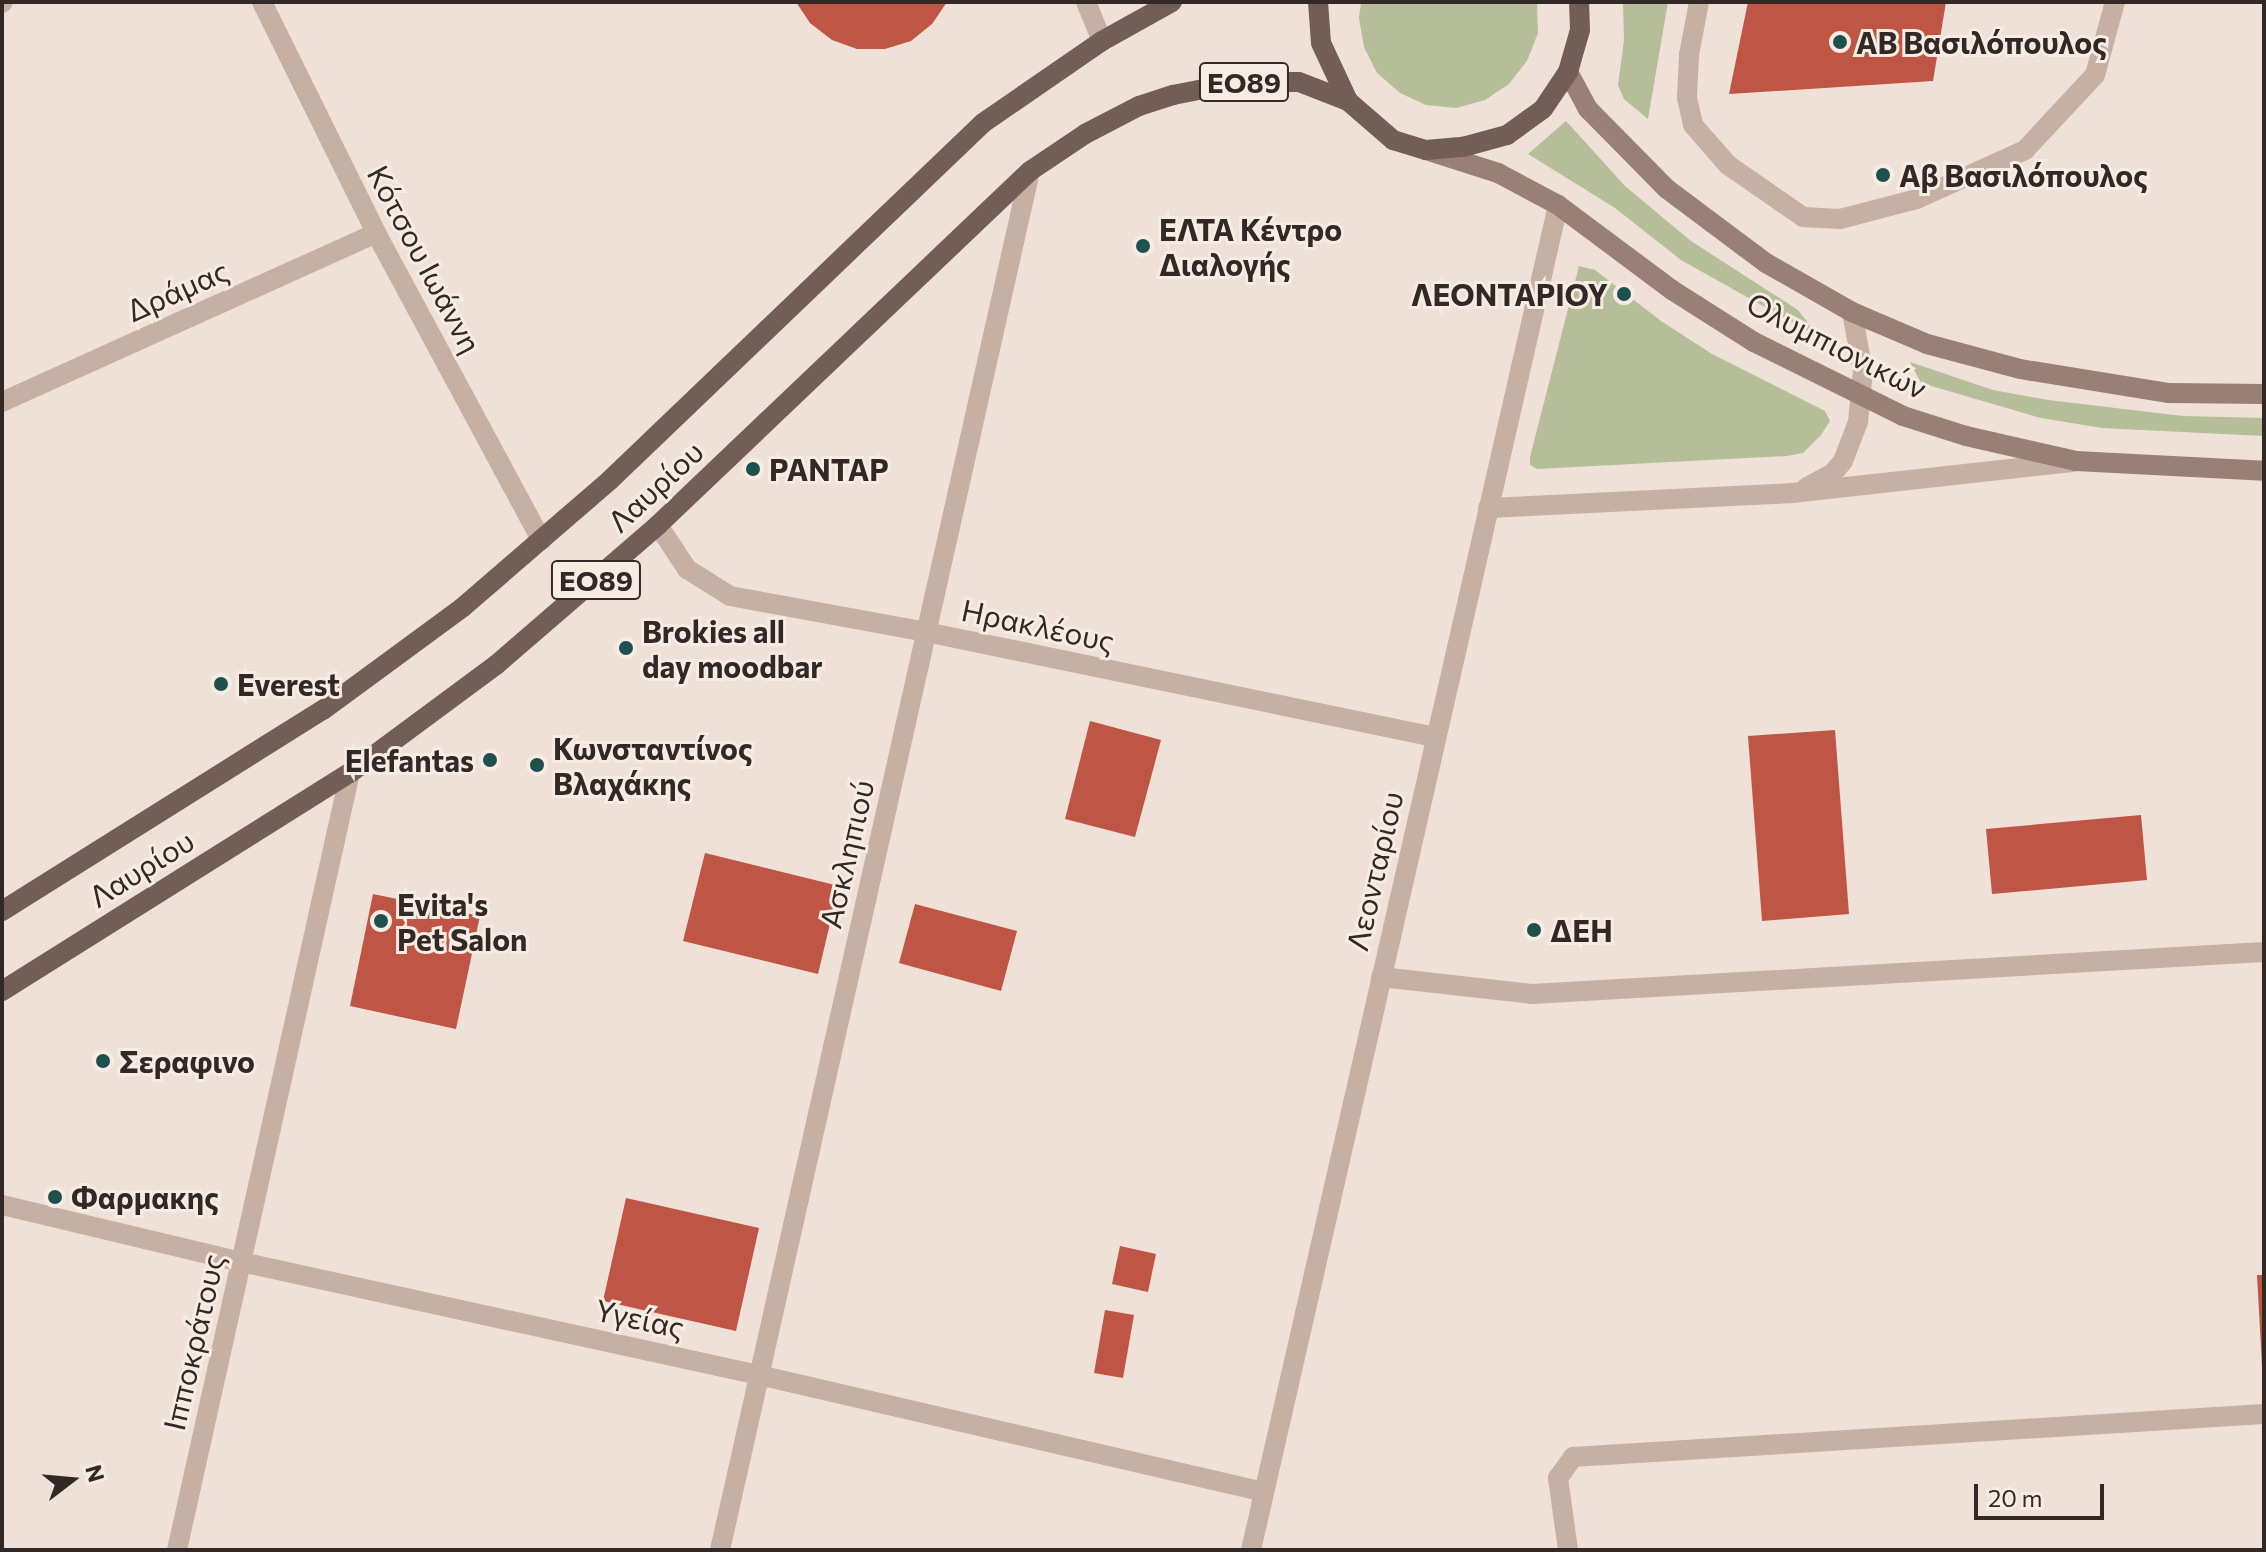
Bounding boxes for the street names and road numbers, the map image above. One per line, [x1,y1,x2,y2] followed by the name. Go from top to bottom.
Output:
[1198,58,1290,106] road number: ΕΟ89
[360,159,490,359] street label: Κότσου Ιωάννη
[120,252,234,328] street label: Δράμας
[1741,284,1933,406] street label: Ολυμπιονικών
[600,433,710,539] street label: Λαυρίου
[550,556,642,604] road number: ΕΟ89
[958,591,1118,659] street label: Ηρακλέους
[811,776,881,932] street label: Ασκληπιού
[1338,788,1410,954] street label: Λεονταρίου
[82,822,200,914] street label: Λαυρίου
[155,1250,231,1434] street label: Ιπποκράτους
[592,1291,688,1345] street label: Υγείας

